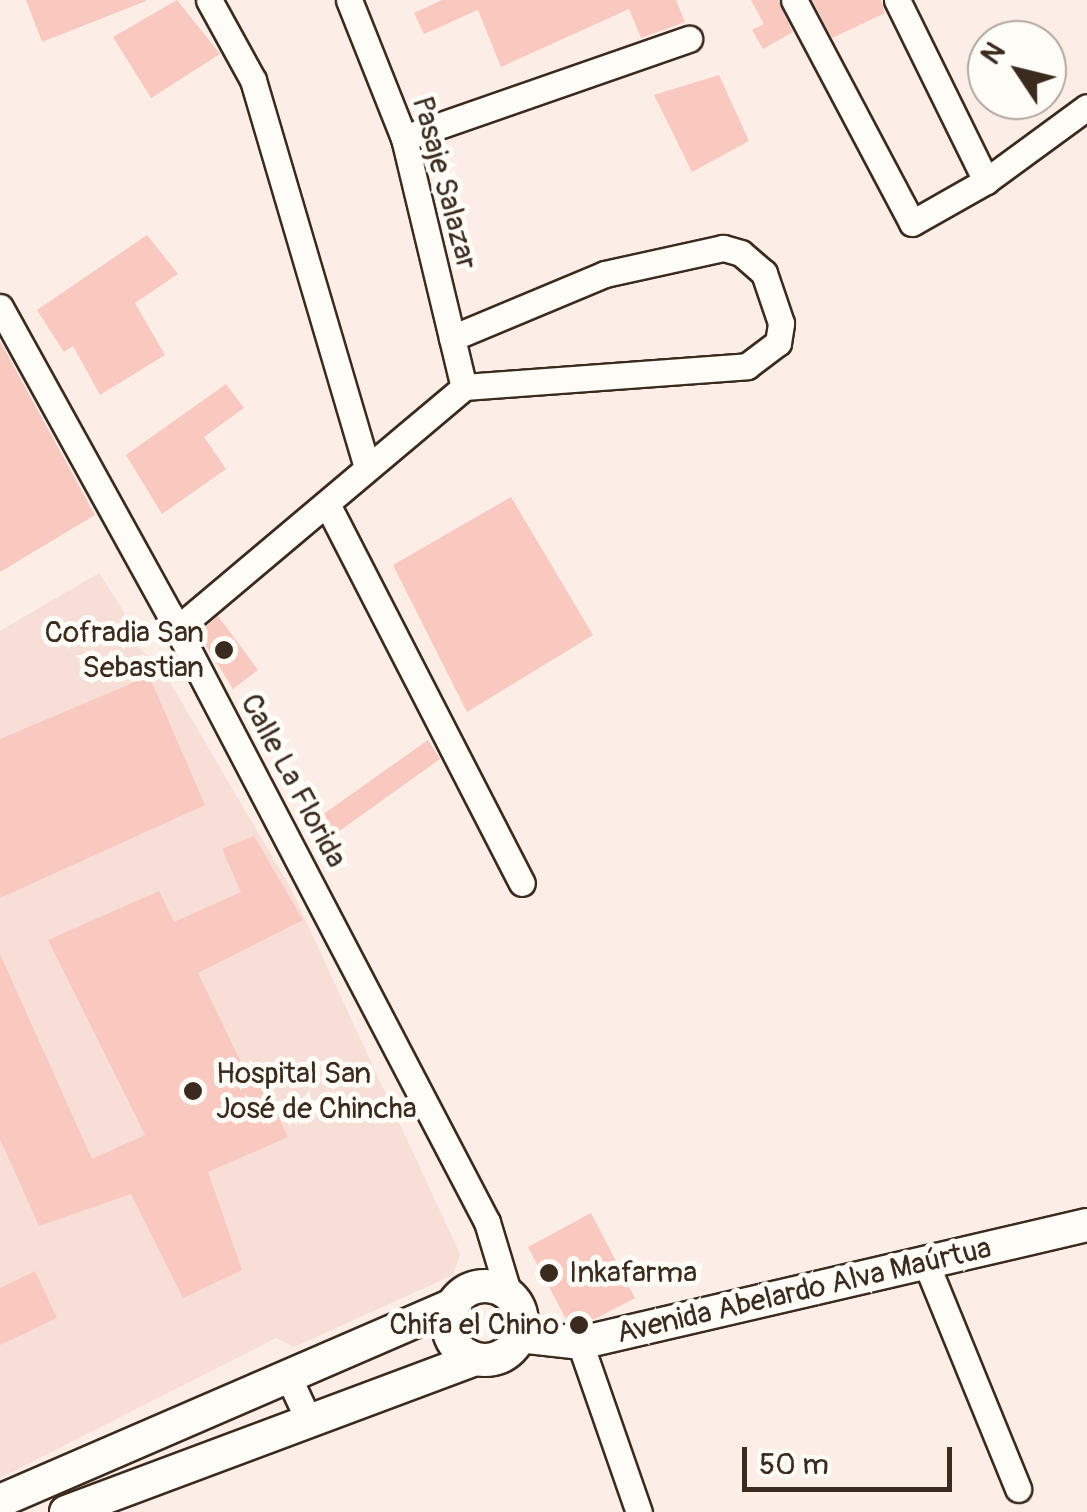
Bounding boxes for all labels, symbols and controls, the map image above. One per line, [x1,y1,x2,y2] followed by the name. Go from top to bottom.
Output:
[967,20,1067,120] north arrow
[974,36,1013,71] text: N
[404,93,484,273] street label: Pasaje Salazar
[45,615,204,686] place label: Cofradia San Sebastian
[213,639,235,661] marker: Cofradia San Sebastian
[232,688,354,874] street label: Calle La Florida
[216,1056,417,1126] place label: Hospital San José de Chincha
[180,1078,206,1104] marker: Hospital San José de Chincha
[613,1230,995,1352] street label: Avenida Abelardo Alva Maúrtua
[569,1255,697,1291] place label: Inkafarma
[538,1262,560,1284] marker: Inkafarma
[389,1307,559,1343] place label: Chifa el Chino
[568,1314,590,1336] marker: Chifa el Chino
[747,1427,957,1489] scale bar
[759,1446,829,1483] text: 50 m

